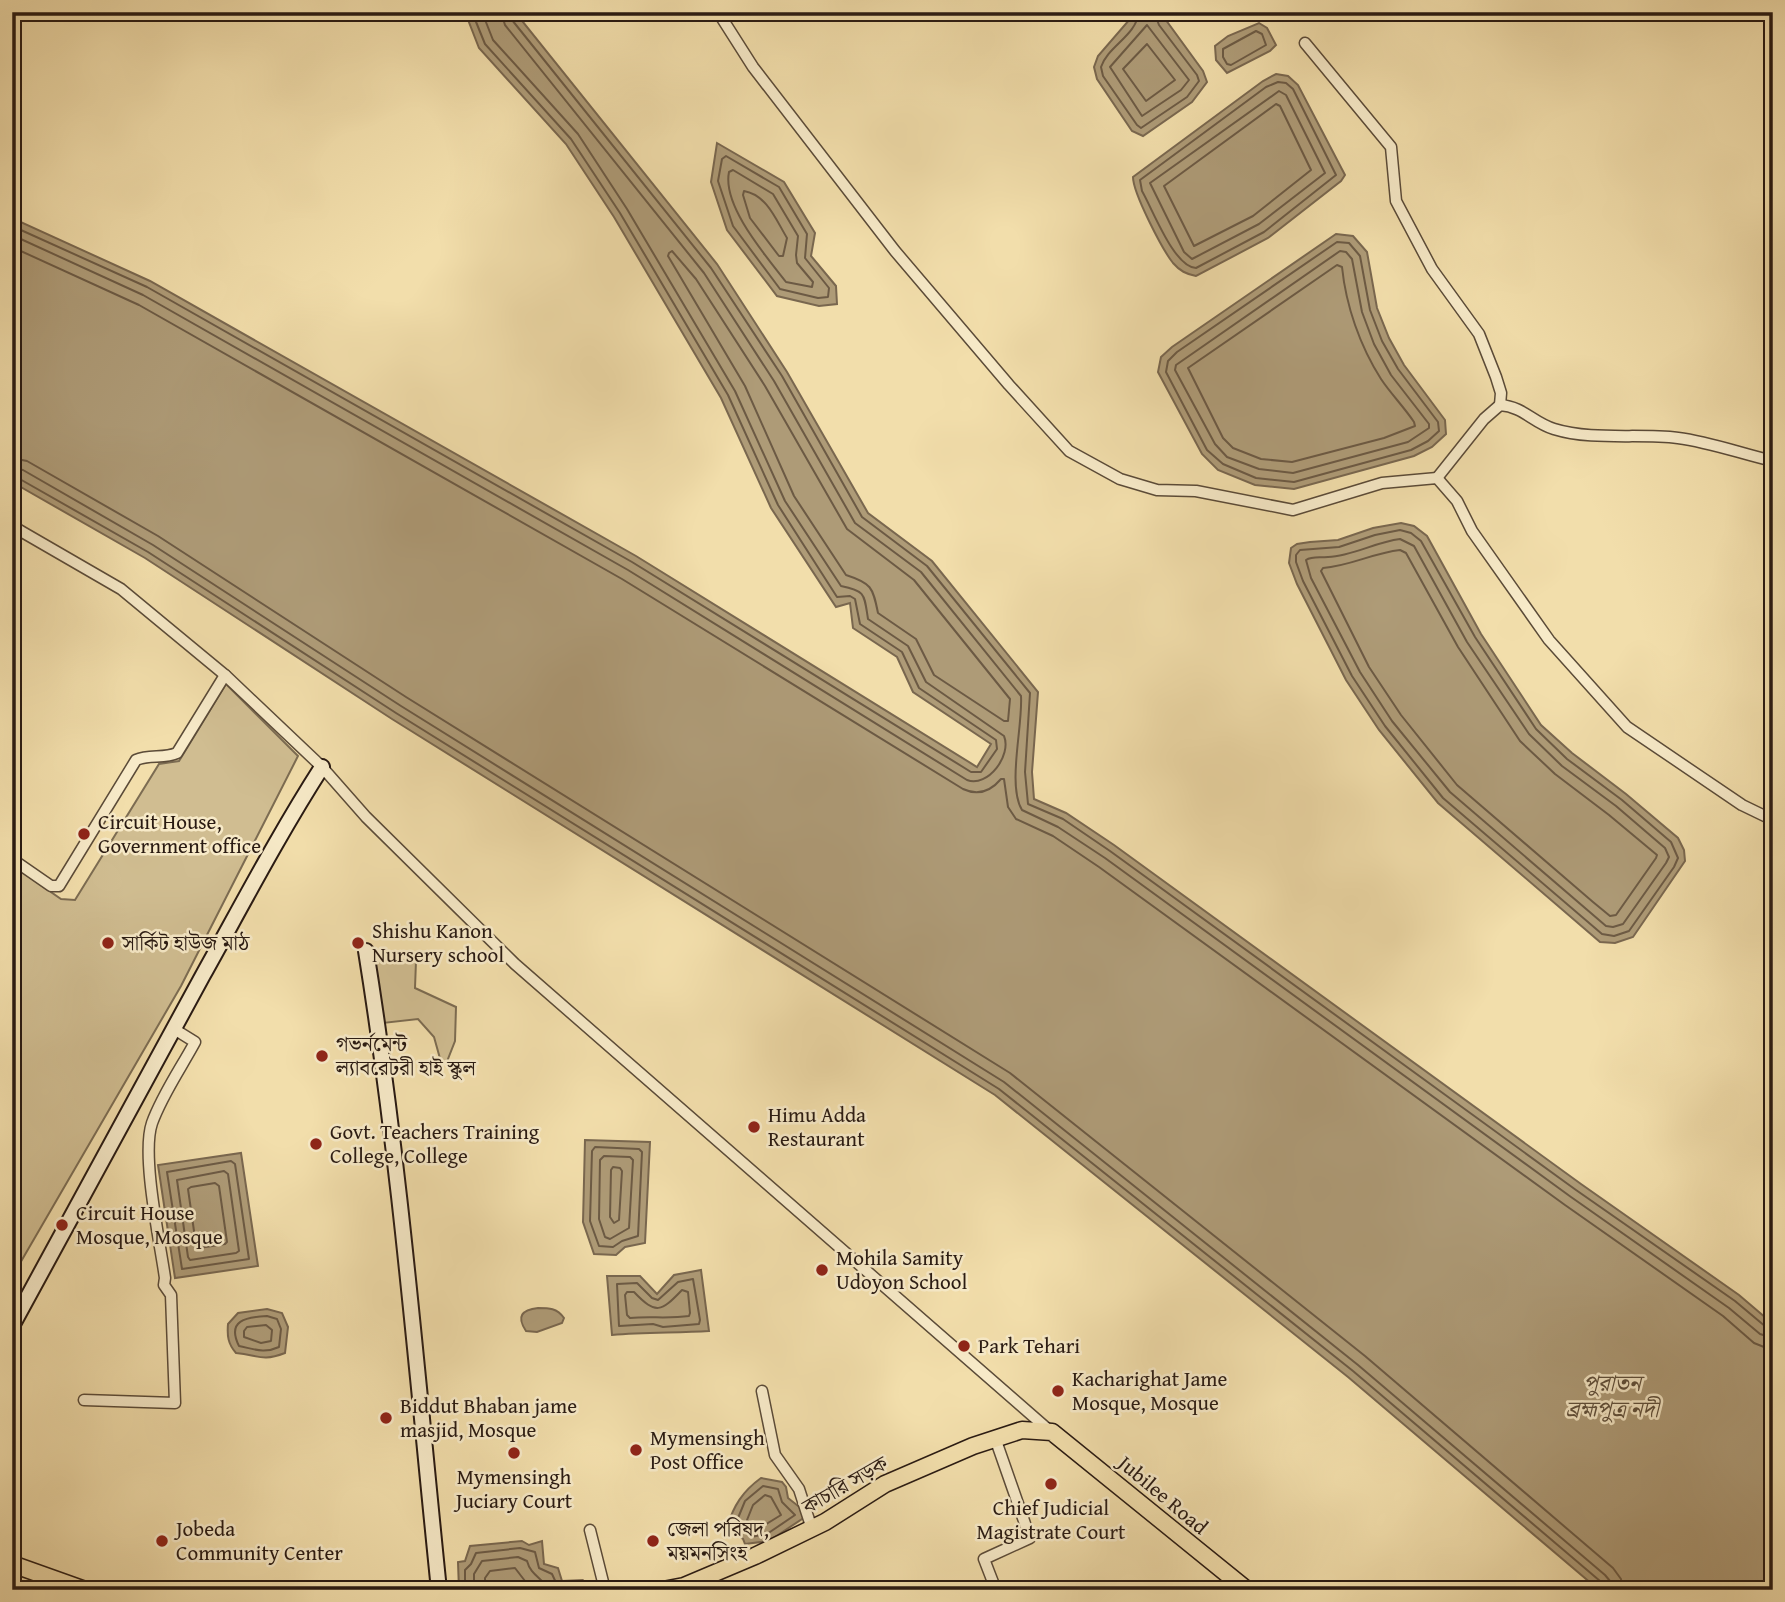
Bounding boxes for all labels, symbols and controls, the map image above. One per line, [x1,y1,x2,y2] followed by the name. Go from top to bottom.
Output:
[98,806,261,861] place label: Circuit House, Government office
[76,826,92,842] marker: Circuit House, Government office
[372,915,504,970] place label: Shishu Kanon Nursery school
[121,927,251,958] place label: সার্কিট হাউজ মাঠ
[100,935,116,951] marker: সার্কিট হাউজ মাঠ
[350,935,366,951] marker: Shishu Kanon Nursery school
[335,1028,477,1083] place label: গভর্নমেন্ট ল্যাবরেটরী হাই স্কুল
[314,1048,330,1064] marker: গভর্নমেন্ট ল্যাবরেটরী হাই স্কুল
[768,1099,866,1154] place label: Himu Adda Restaurant
[330,1116,540,1171] place label: Govt. Teachers Training College, College
[746,1119,762,1135] marker: Himu Adda Restaurant
[308,1136,324,1152] marker: Govt. Teachers Training College, College
[76,1197,223,1252] place label: Circuit House Mosque, Mosque
[54,1217,70,1233] marker: Circuit House Mosque, Mosque
[836,1242,967,1297] place label: Mohila Samity Udoyon School
[814,1262,830,1278] marker: Mohila Samity Udoyon School
[978,1330,1080,1361] place label: Park Tehari
[956,1338,972,1354] marker: Park Tehari
[1072,1363,1228,1418] place label: Kacharighat Jame Mosque, Mosque
[1565,1366,1661,1425] water label: পুরাতন ব্রহ্মপুত্র নদী
[1050,1383,1066,1399] marker: Kacharighat Jame Mosque, Mosque
[400,1390,577,1445] place label: Biddut Bhaban jame masjid, Mosque
[378,1410,394,1426] marker: Biddut Bhaban jame masjid, Mosque
[650,1422,765,1477] place label: Mymensingh Post Office
[628,1442,644,1458] marker: Mymensingh Post Office
[506,1445,522,1461] marker: Mymensingh Juciary Court
[1109,1446,1216,1542] street label: Jubilee Road
[795,1447,894,1522] street label: কাচারি সড়ক
[453,1461,573,1516] place label: Mymensingh Juciary Court
[1043,1476,1059,1492] marker: Chief Judicial Magistrate Court
[976,1492,1126,1547] place label: Chief Judicial Magistrate Court
[173,1513,343,1568] place label: Jobeda Community Center
[666,1513,769,1568] place label: জেলা পরিষদ, ময়মনসিংহ
[154,1533,170,1549] marker: Jobeda Community Center
[645,1533,661,1549] marker: জেলা পরিষদ, ময়মনসিংহ

